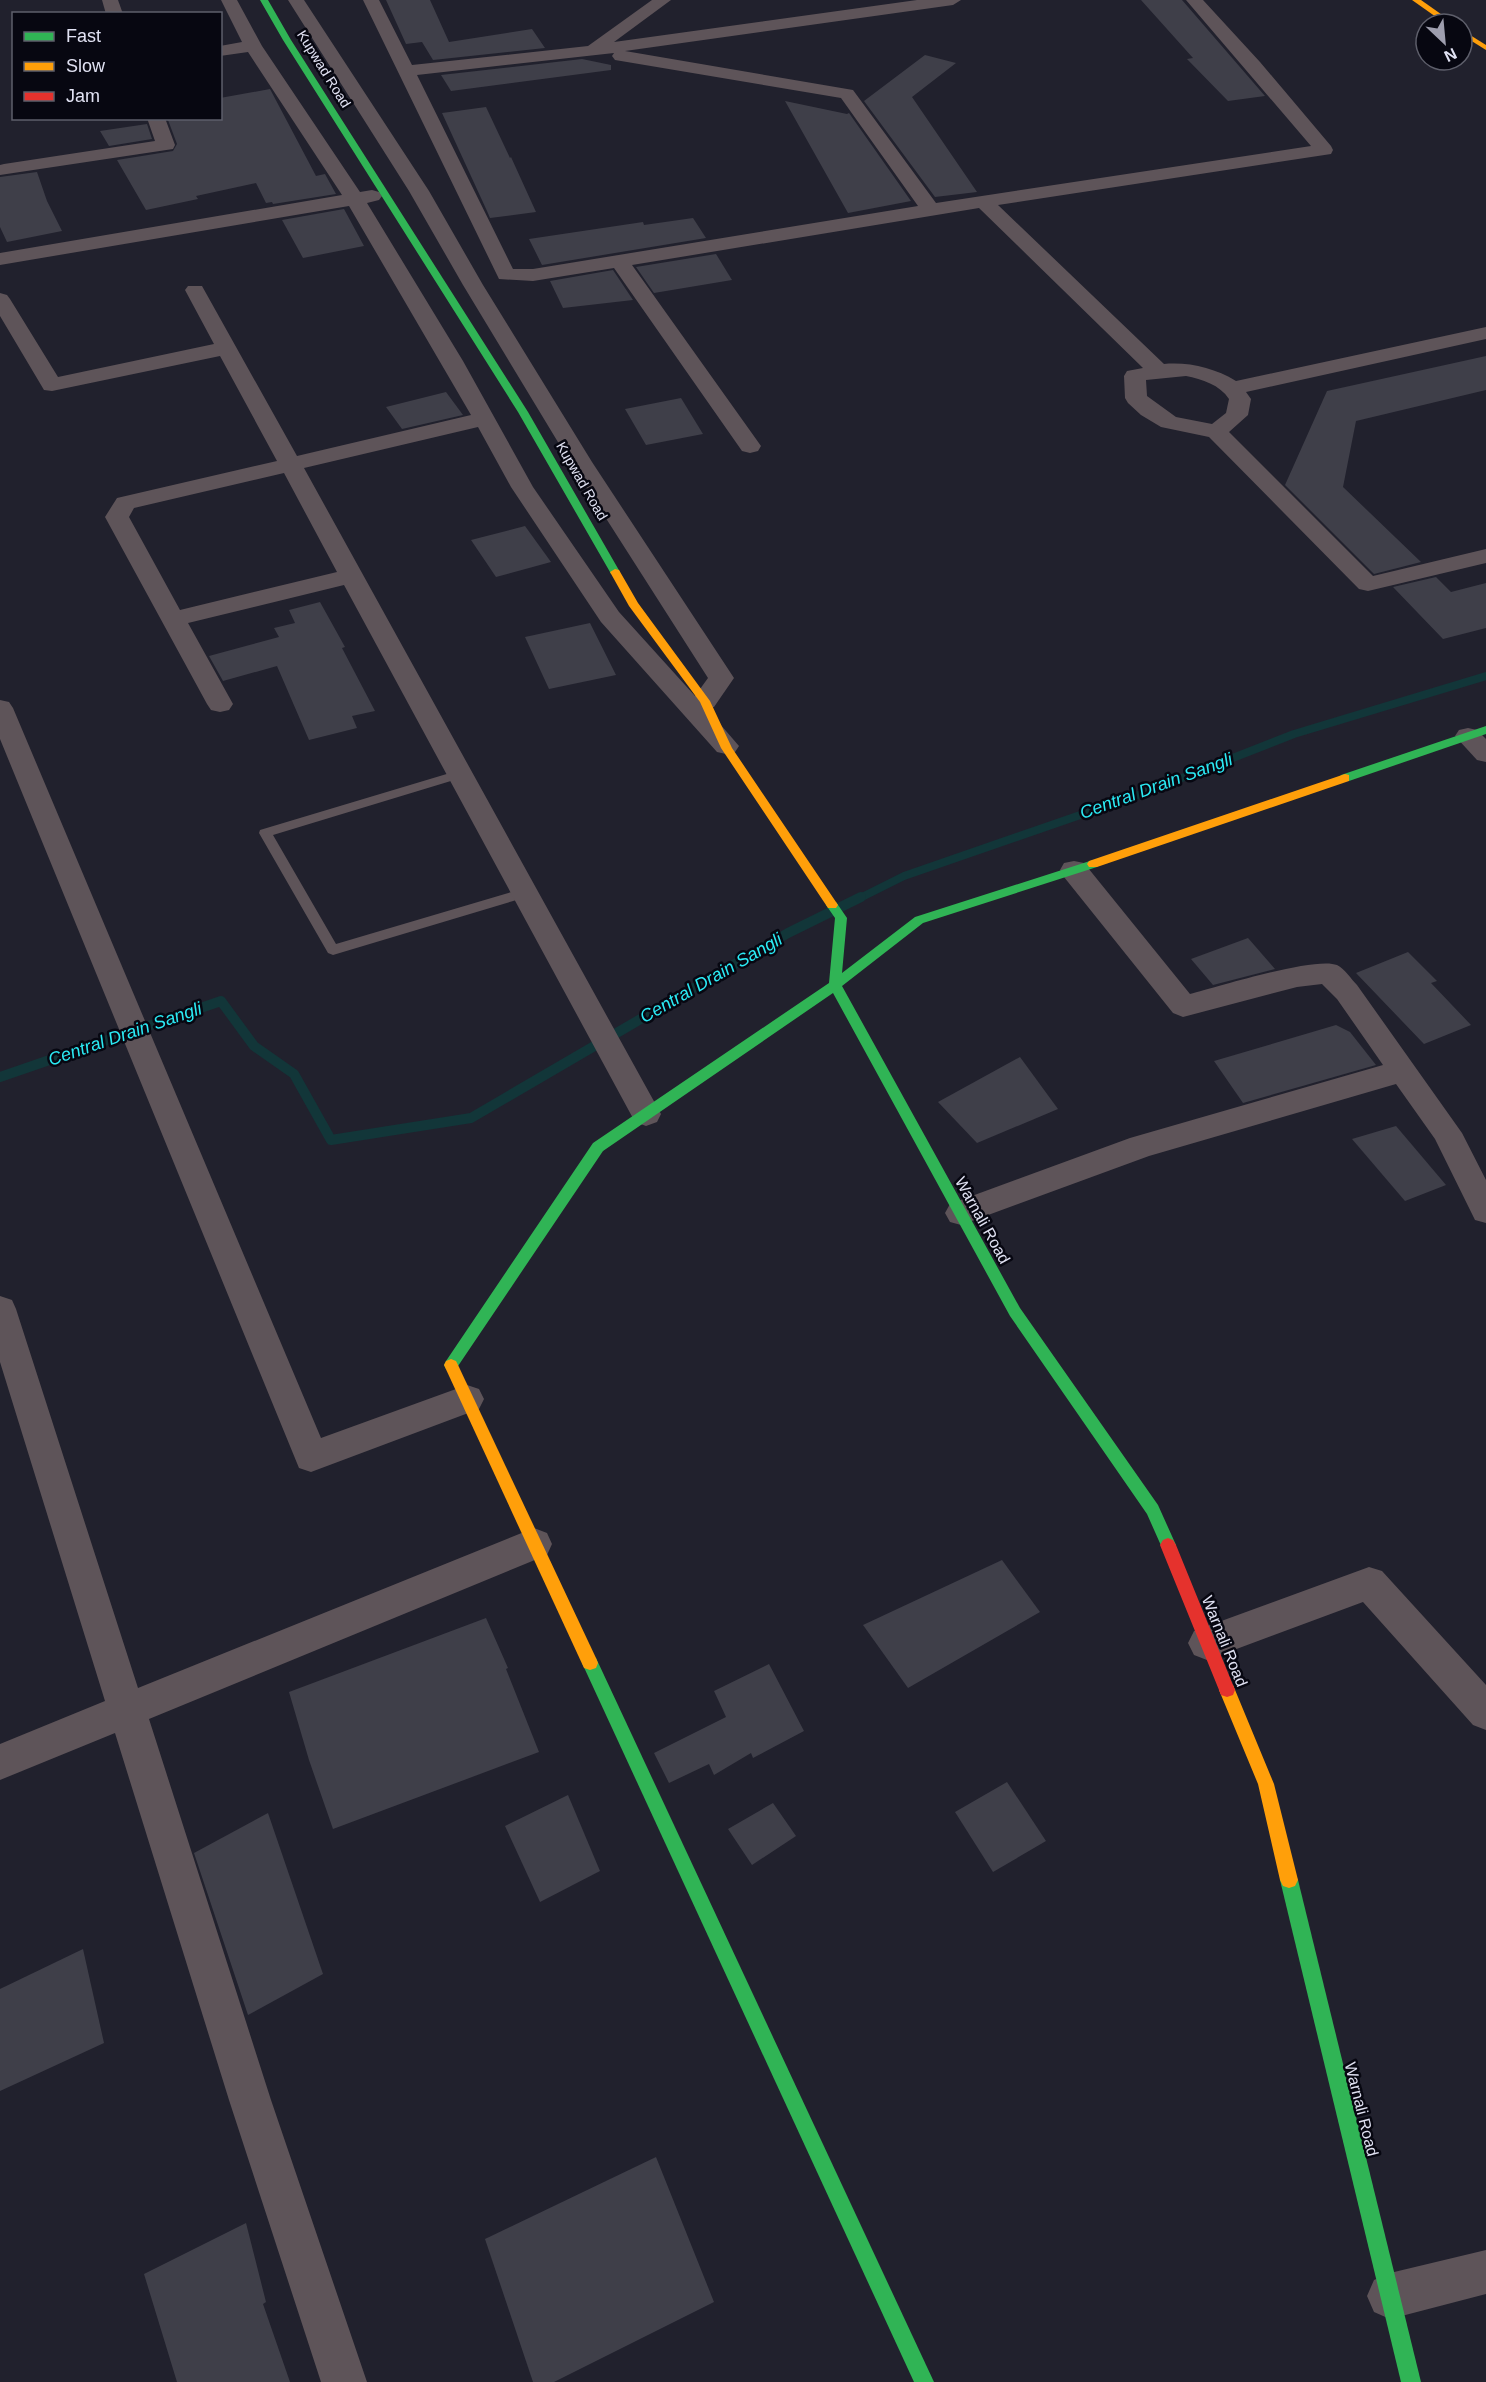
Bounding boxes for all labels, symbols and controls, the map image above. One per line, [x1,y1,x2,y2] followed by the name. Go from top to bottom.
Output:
[12,12,222,120] legend
[1414,12,1474,72] north arrow
[66,26,101,46] text: Fast
[294,27,354,111] street label: Kupwad Road
[1441,45,1459,65] text: N
[66,56,106,76] text: Slow
[66,86,100,106] text: Jam
[553,439,611,523] street label: Kupwad Road
[1077,749,1236,823] water label: Central Drain Sangli
[636,929,787,1027] water label: Central Drain Sangli
[46,998,205,1070] water label: Central Drain Sangli
[952,1174,1013,1266] street label: Warnali Road
[1199,1593,1250,1689] street label: Warnali Road
[1342,2060,1381,2158] street label: Warnali Road

